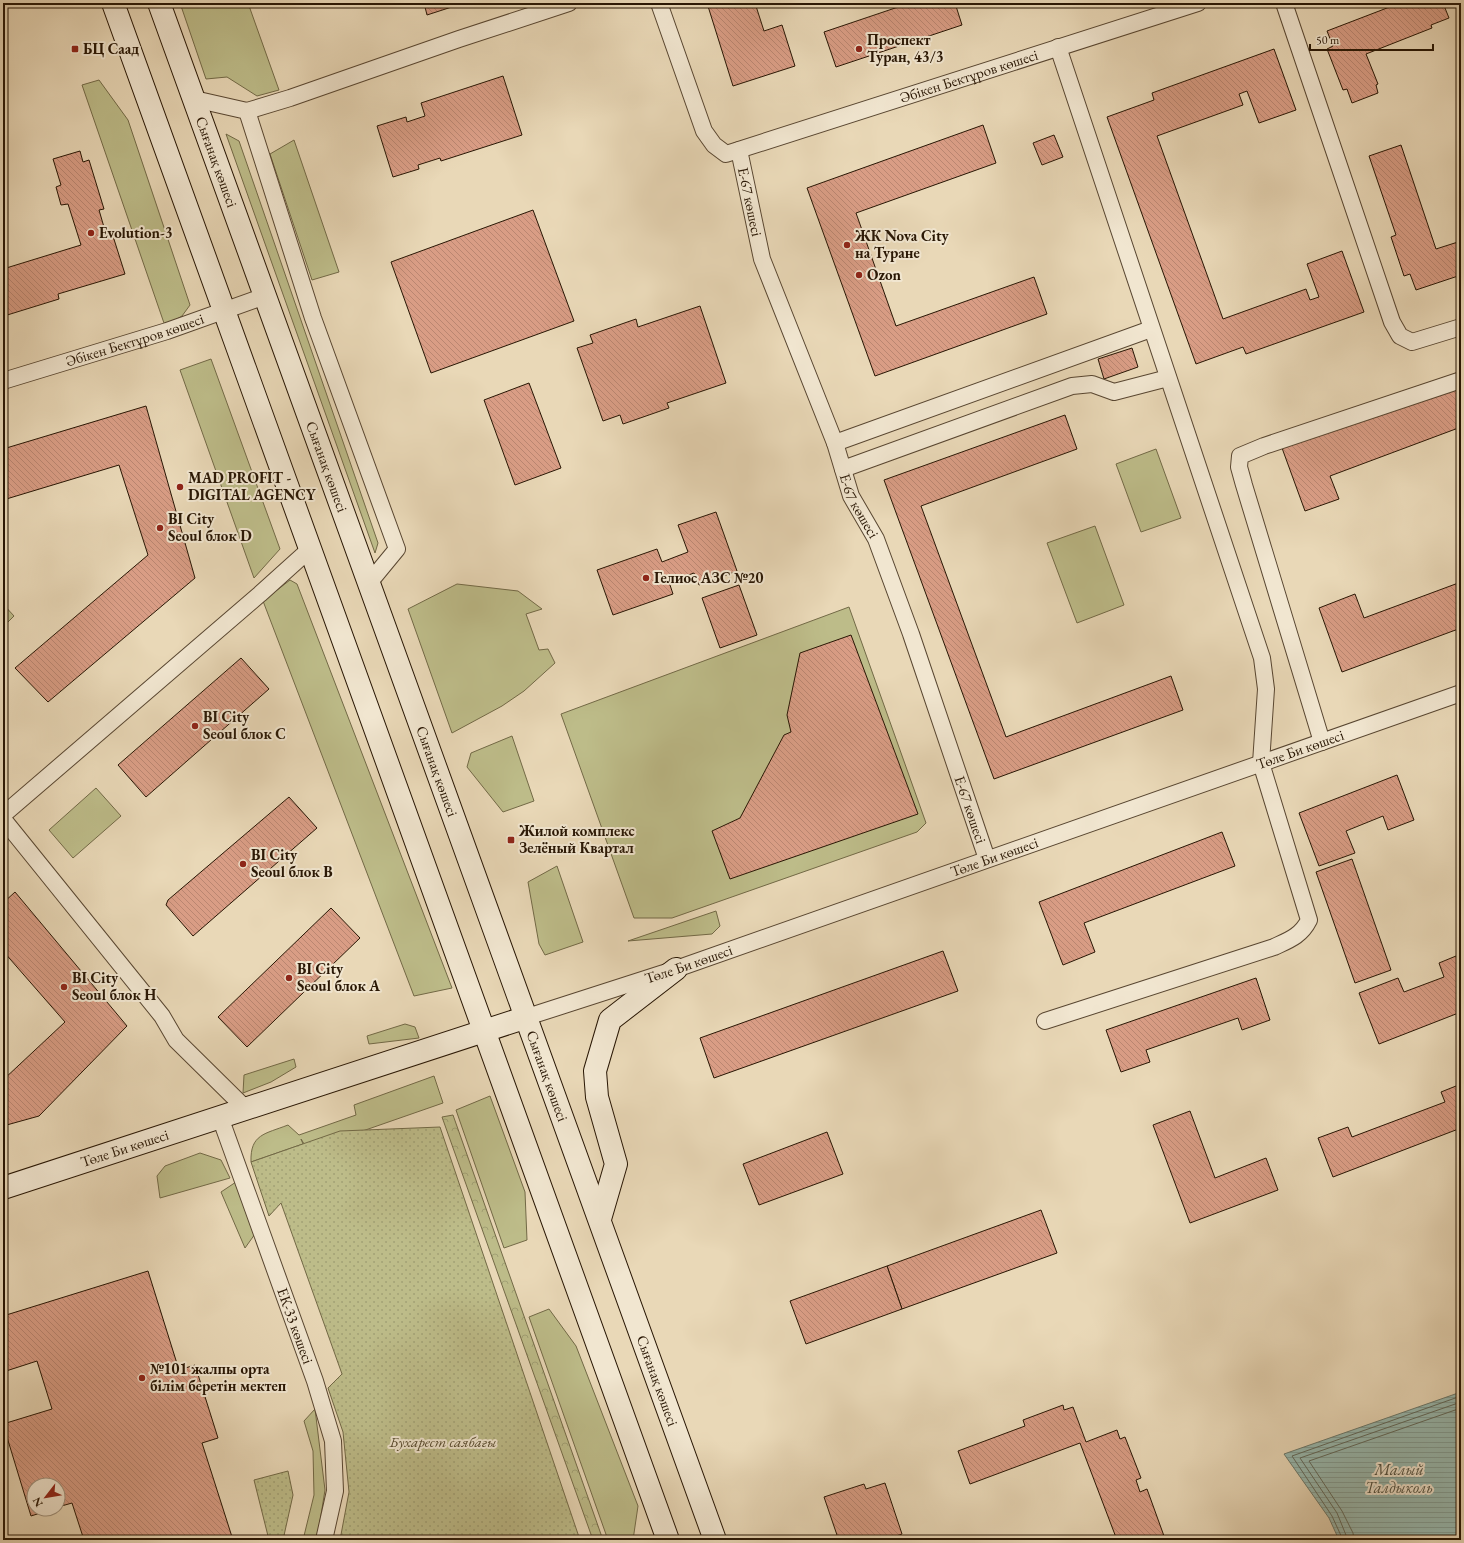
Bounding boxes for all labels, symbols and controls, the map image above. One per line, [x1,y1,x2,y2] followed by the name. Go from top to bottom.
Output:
[1310,26,1433,52] scale bar
[867,30,944,66] place label: Проспект Туран, 43/3
[1316,32,1340,48] text: 50 m
[83,39,139,58] place label: БЦ Саад
[70,44,80,54] marker: БЦ Саад
[854,44,864,54] marker: Проспект Туран, 43/3
[897,45,1040,107] street label: Әбікен Бектұров көшесі
[192,114,242,210] street label: Сығанақ көшесі
[734,165,767,238] street label: Е-67 көшесі
[99,223,173,242] place label: Evolution-3
[854,226,950,262] place label: ЖК Nova City на Туране
[86,228,96,238] marker: Evolution-3
[842,240,852,250] marker: ЖК Nova City на Туране
[867,265,902,284] place label: Ozon
[854,270,864,280] marker: Ozon
[63,309,207,370] street label: Әбікен Бектұров көшесі
[302,418,352,515] street label: Сығанақ көшесі
[188,468,317,504] place label: MAD PROFIT - DIGITAL AGENCY
[836,471,884,542] street label: Е-67 көшесі
[175,482,185,492] marker: MAD PROFIT - DIGITAL AGENCY
[168,509,252,545] place label: BI City Seoul блок D
[155,523,165,533] marker: BI City Seoul блок D
[654,568,764,587] place label: Гелиос АЗС №20
[641,573,651,583] marker: Гелиос АЗС №20
[203,707,286,743] place label: BI City Seoul блок C
[190,721,200,731] marker: BI City Seoul блок C
[412,723,463,819] street label: Сығанақ көшесі
[1253,725,1346,773] street label: Төле Би көшесі
[951,773,991,846] street label: Е-67 көшесі
[518,821,635,857] place label: Жилой комплекс Зелёный Квартал
[948,832,1041,881] street label: Төле Би көшесі
[506,835,516,845] marker: Жилой комплекс Зелёный Квартал
[251,845,333,881] place label: BI City Seoul блок B
[238,859,248,869] marker: BI City Seoul блок B
[642,940,735,987] street label: Төле Би көшесі
[297,959,380,995] place label: BI City Seoul блок A
[72,968,156,1004] place label: BI City Seoul блок H
[284,973,294,983] marker: BI City Seoul блок A
[59,982,69,992] marker: BI City Seoul блок H
[522,1028,573,1124] street label: Сығанақ көшесі
[78,1124,171,1171] street label: Төле Би көшесі
[273,1285,318,1367] street label: ЕК-33 көшесі
[633,1332,683,1429] street label: Сығанақ көшесі
[150,1359,287,1395] place label: №101 жалпы орта білім беретін мектеп
[137,1373,147,1383] marker: №101 жалпы орта білім беретін мектеп
[389,1432,497,1451] park label: Бухарест саябағы
[1365,1459,1433,1498] water label: Малый Талдыколь
[26,1477,66,1517] north arrow
[29,1495,46,1510] text: N

